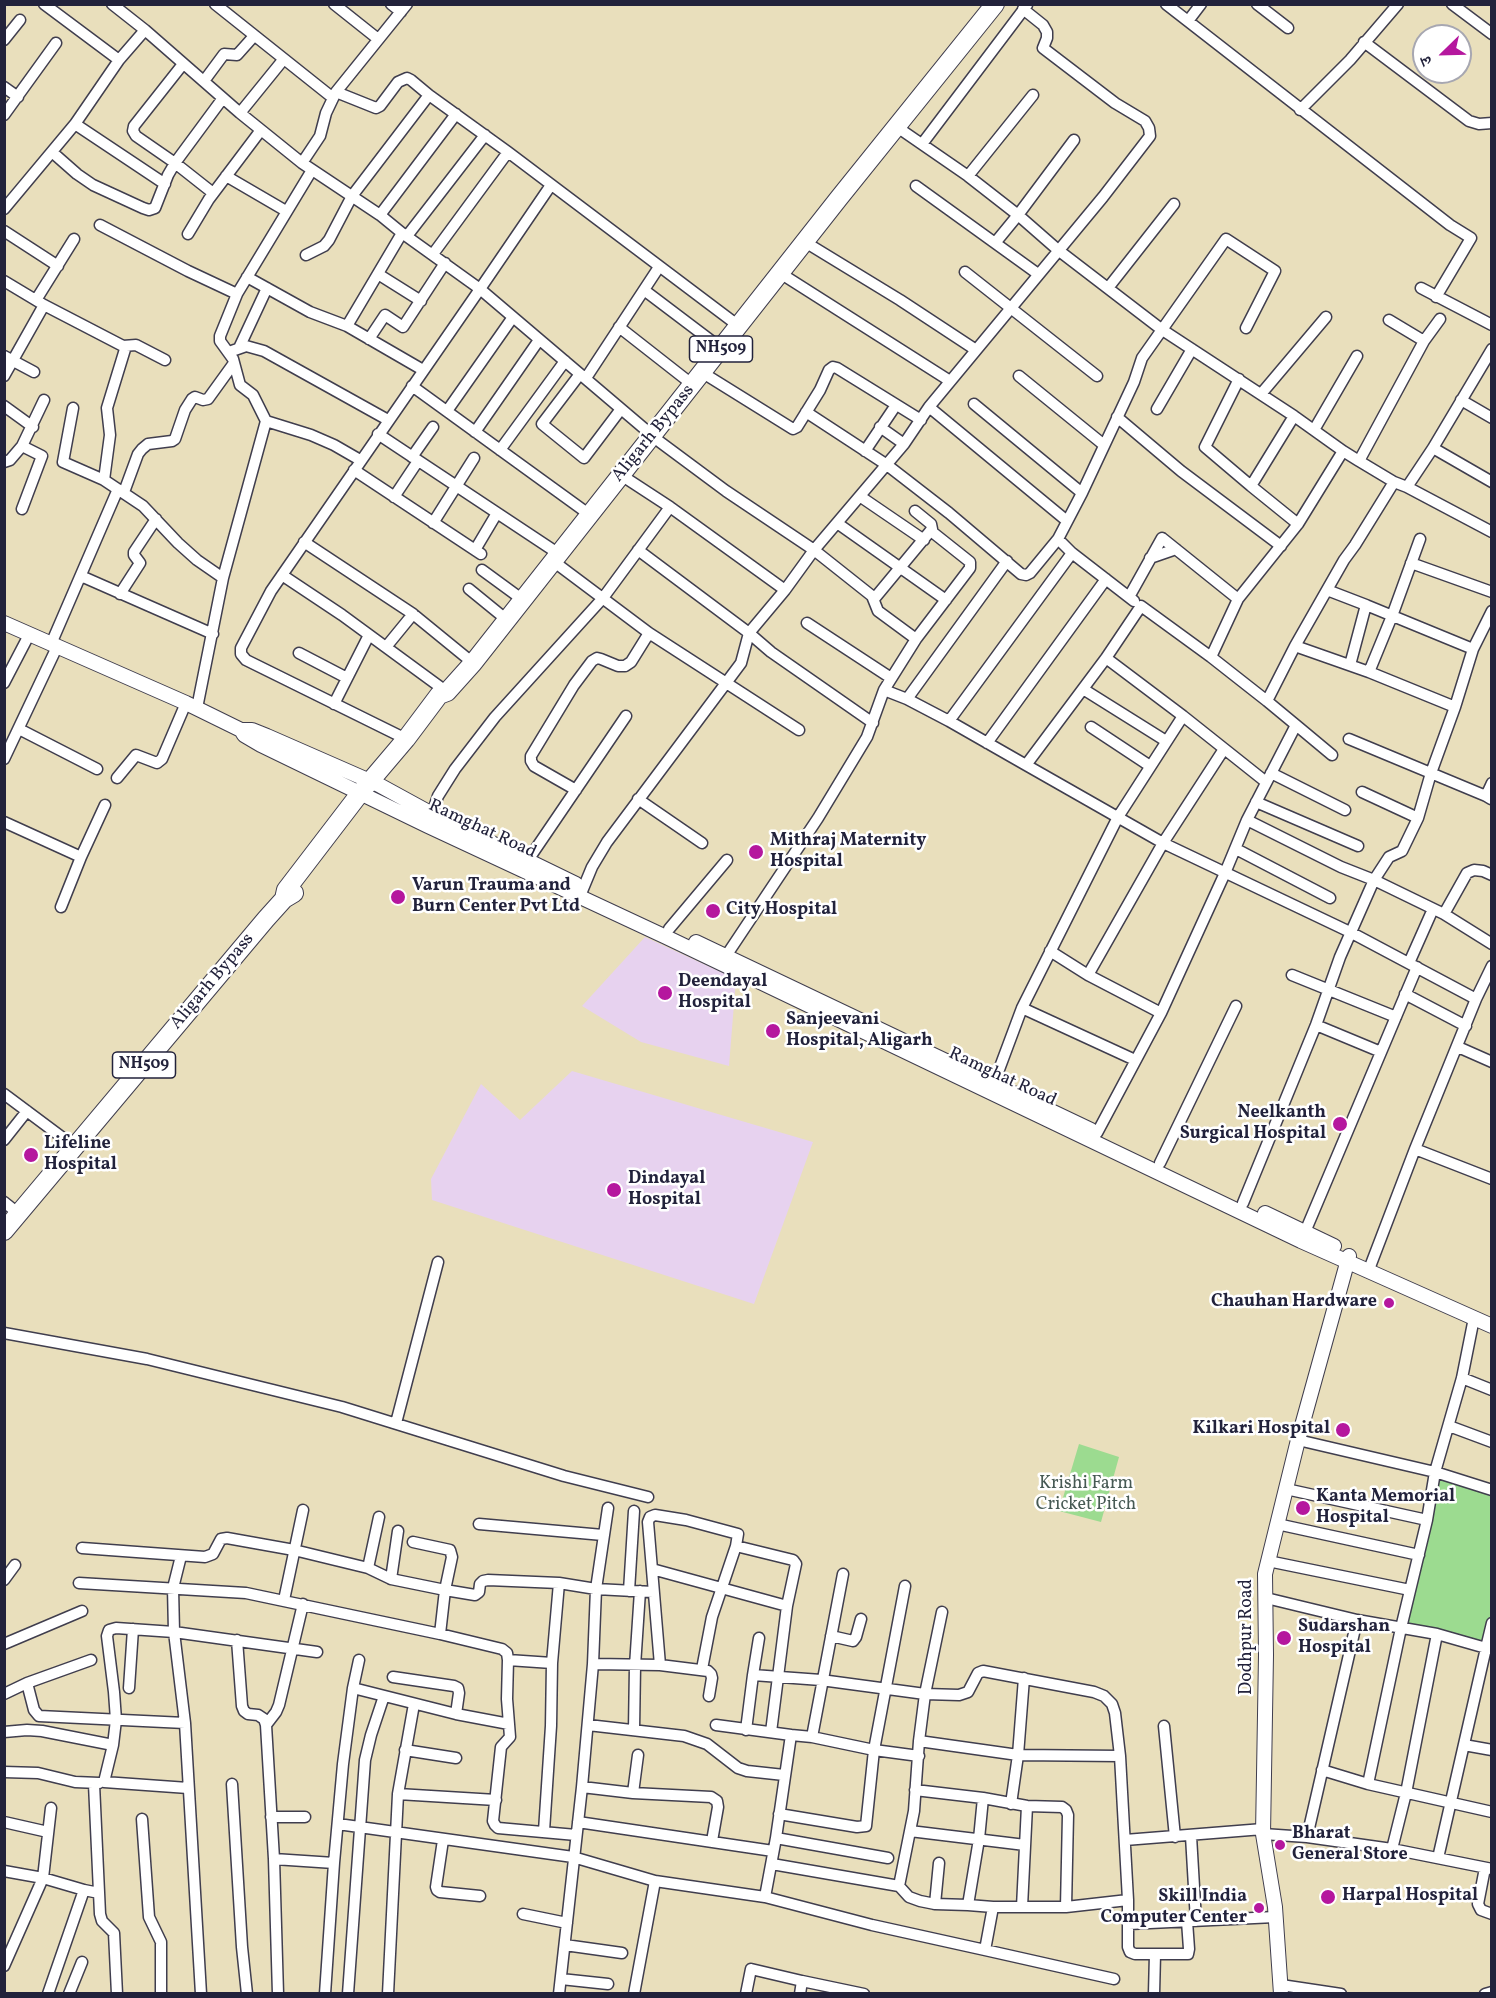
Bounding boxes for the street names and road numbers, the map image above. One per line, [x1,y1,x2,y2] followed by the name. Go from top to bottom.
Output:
[690,336,752,362] road number: NH509
[608,381,700,487] street label: Aligarh Bypass
[425,796,539,864] street label: Ramghat Road
[166,929,260,1035] street label: Aligarh Bypass
[945,1044,1059,1112] street label: Ramghat Road
[112,1052,176,1078] road number: NH509
[1237,1579,1259,1695] street label: Dodhpur Road

